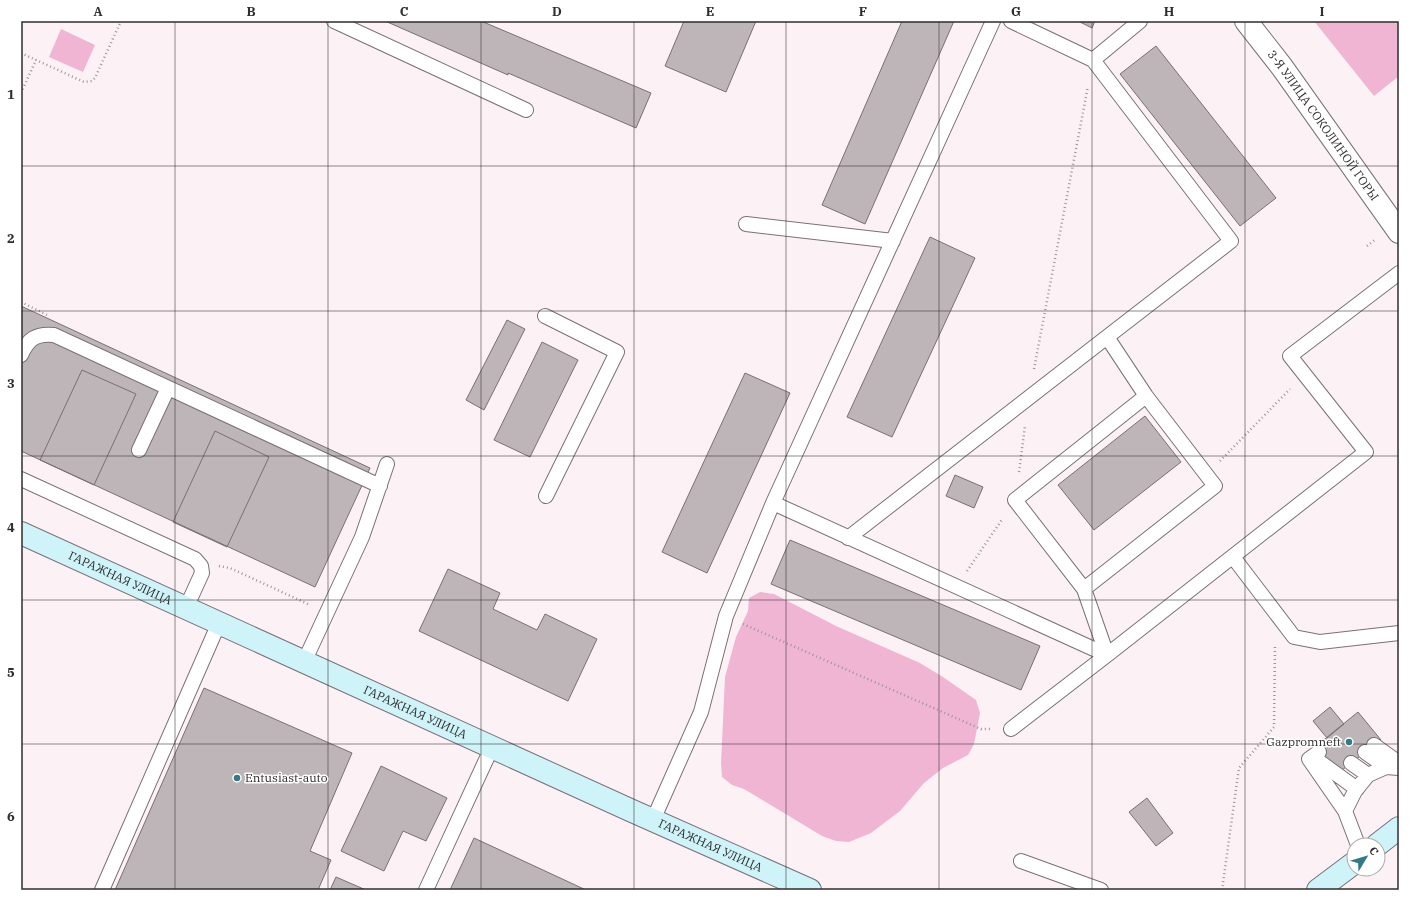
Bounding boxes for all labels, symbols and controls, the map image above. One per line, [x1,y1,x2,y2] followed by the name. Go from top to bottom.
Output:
[93,3,103,20] text: A
[246,3,256,20] text: B
[400,3,409,20] text: C
[552,3,562,20] text: D
[706,3,714,20] text: E
[859,3,867,20] text: F
[1011,3,1021,20] text: G
[1164,3,1175,20] text: H
[1320,3,1325,20] text: I
[1265,47,1383,204] street label: 3-Я УЛИЦА СОКОЛИНОЙ ГОРЫ
[7,86,15,103] text: 1
[7,230,15,247] text: 2
[7,375,15,392] text: 3
[7,519,15,536] text: 4
[66,548,175,608] street label: ГАРАЖНАЯ УЛИЦА
[7,664,15,681] text: 5
[361,682,470,742] street label: ГАРАЖНАЯ УЛИЦА
[1266,734,1341,749] place label: Gazpromneft
[1344,737,1354,747] marker: Gazpromneft
[245,770,328,785] place label: Entusiast-auto
[232,773,242,783] marker: Entusiast-auto
[7,808,15,825] text: 6
[656,816,766,875] street label: ГАРАЖНАЯ УЛИЦА
[1346,837,1386,877] north arrow
[1366,844,1382,858] text: С

